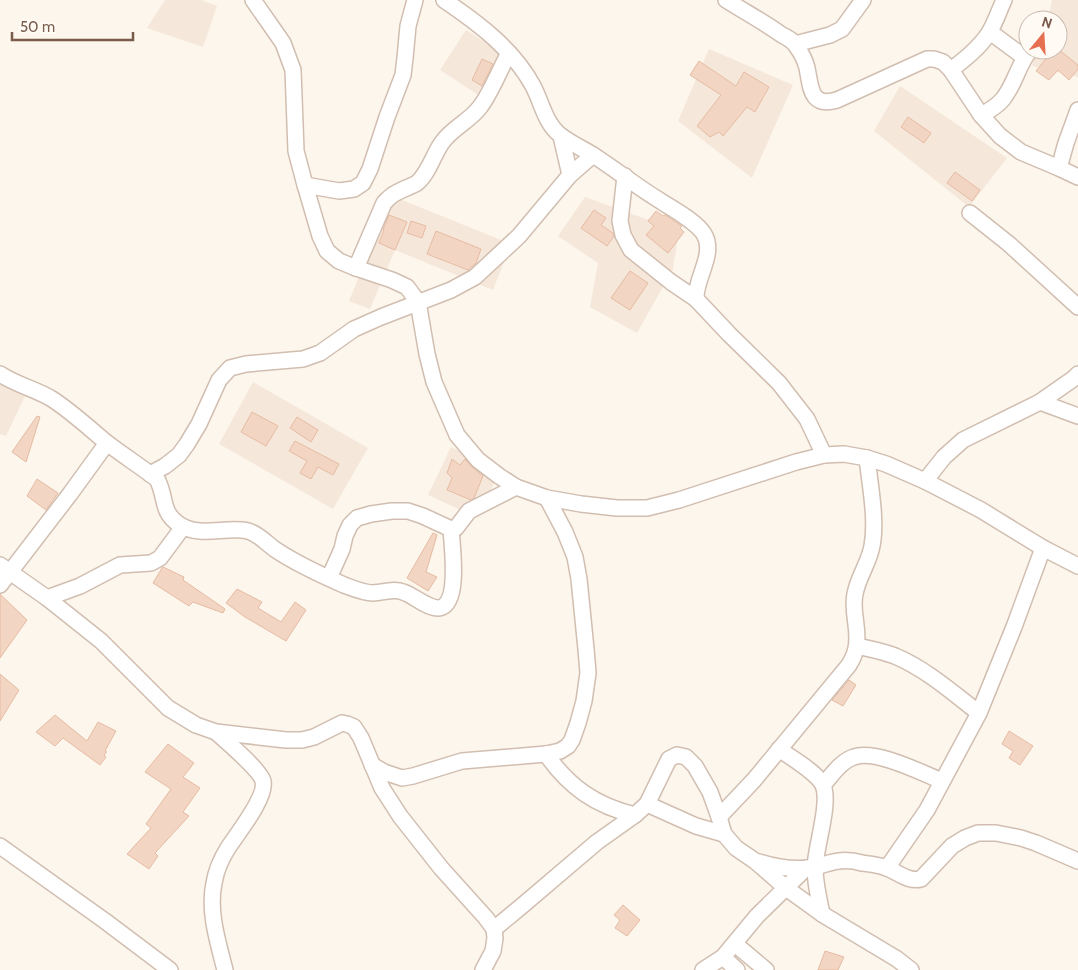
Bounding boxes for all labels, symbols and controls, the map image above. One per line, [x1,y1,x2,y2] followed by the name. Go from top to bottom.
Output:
[12,10,134,42] scale bar
[1018,10,1068,60] north arrow
[1040,13,1055,33] text: N
[20,18,55,36] text: 50 m

